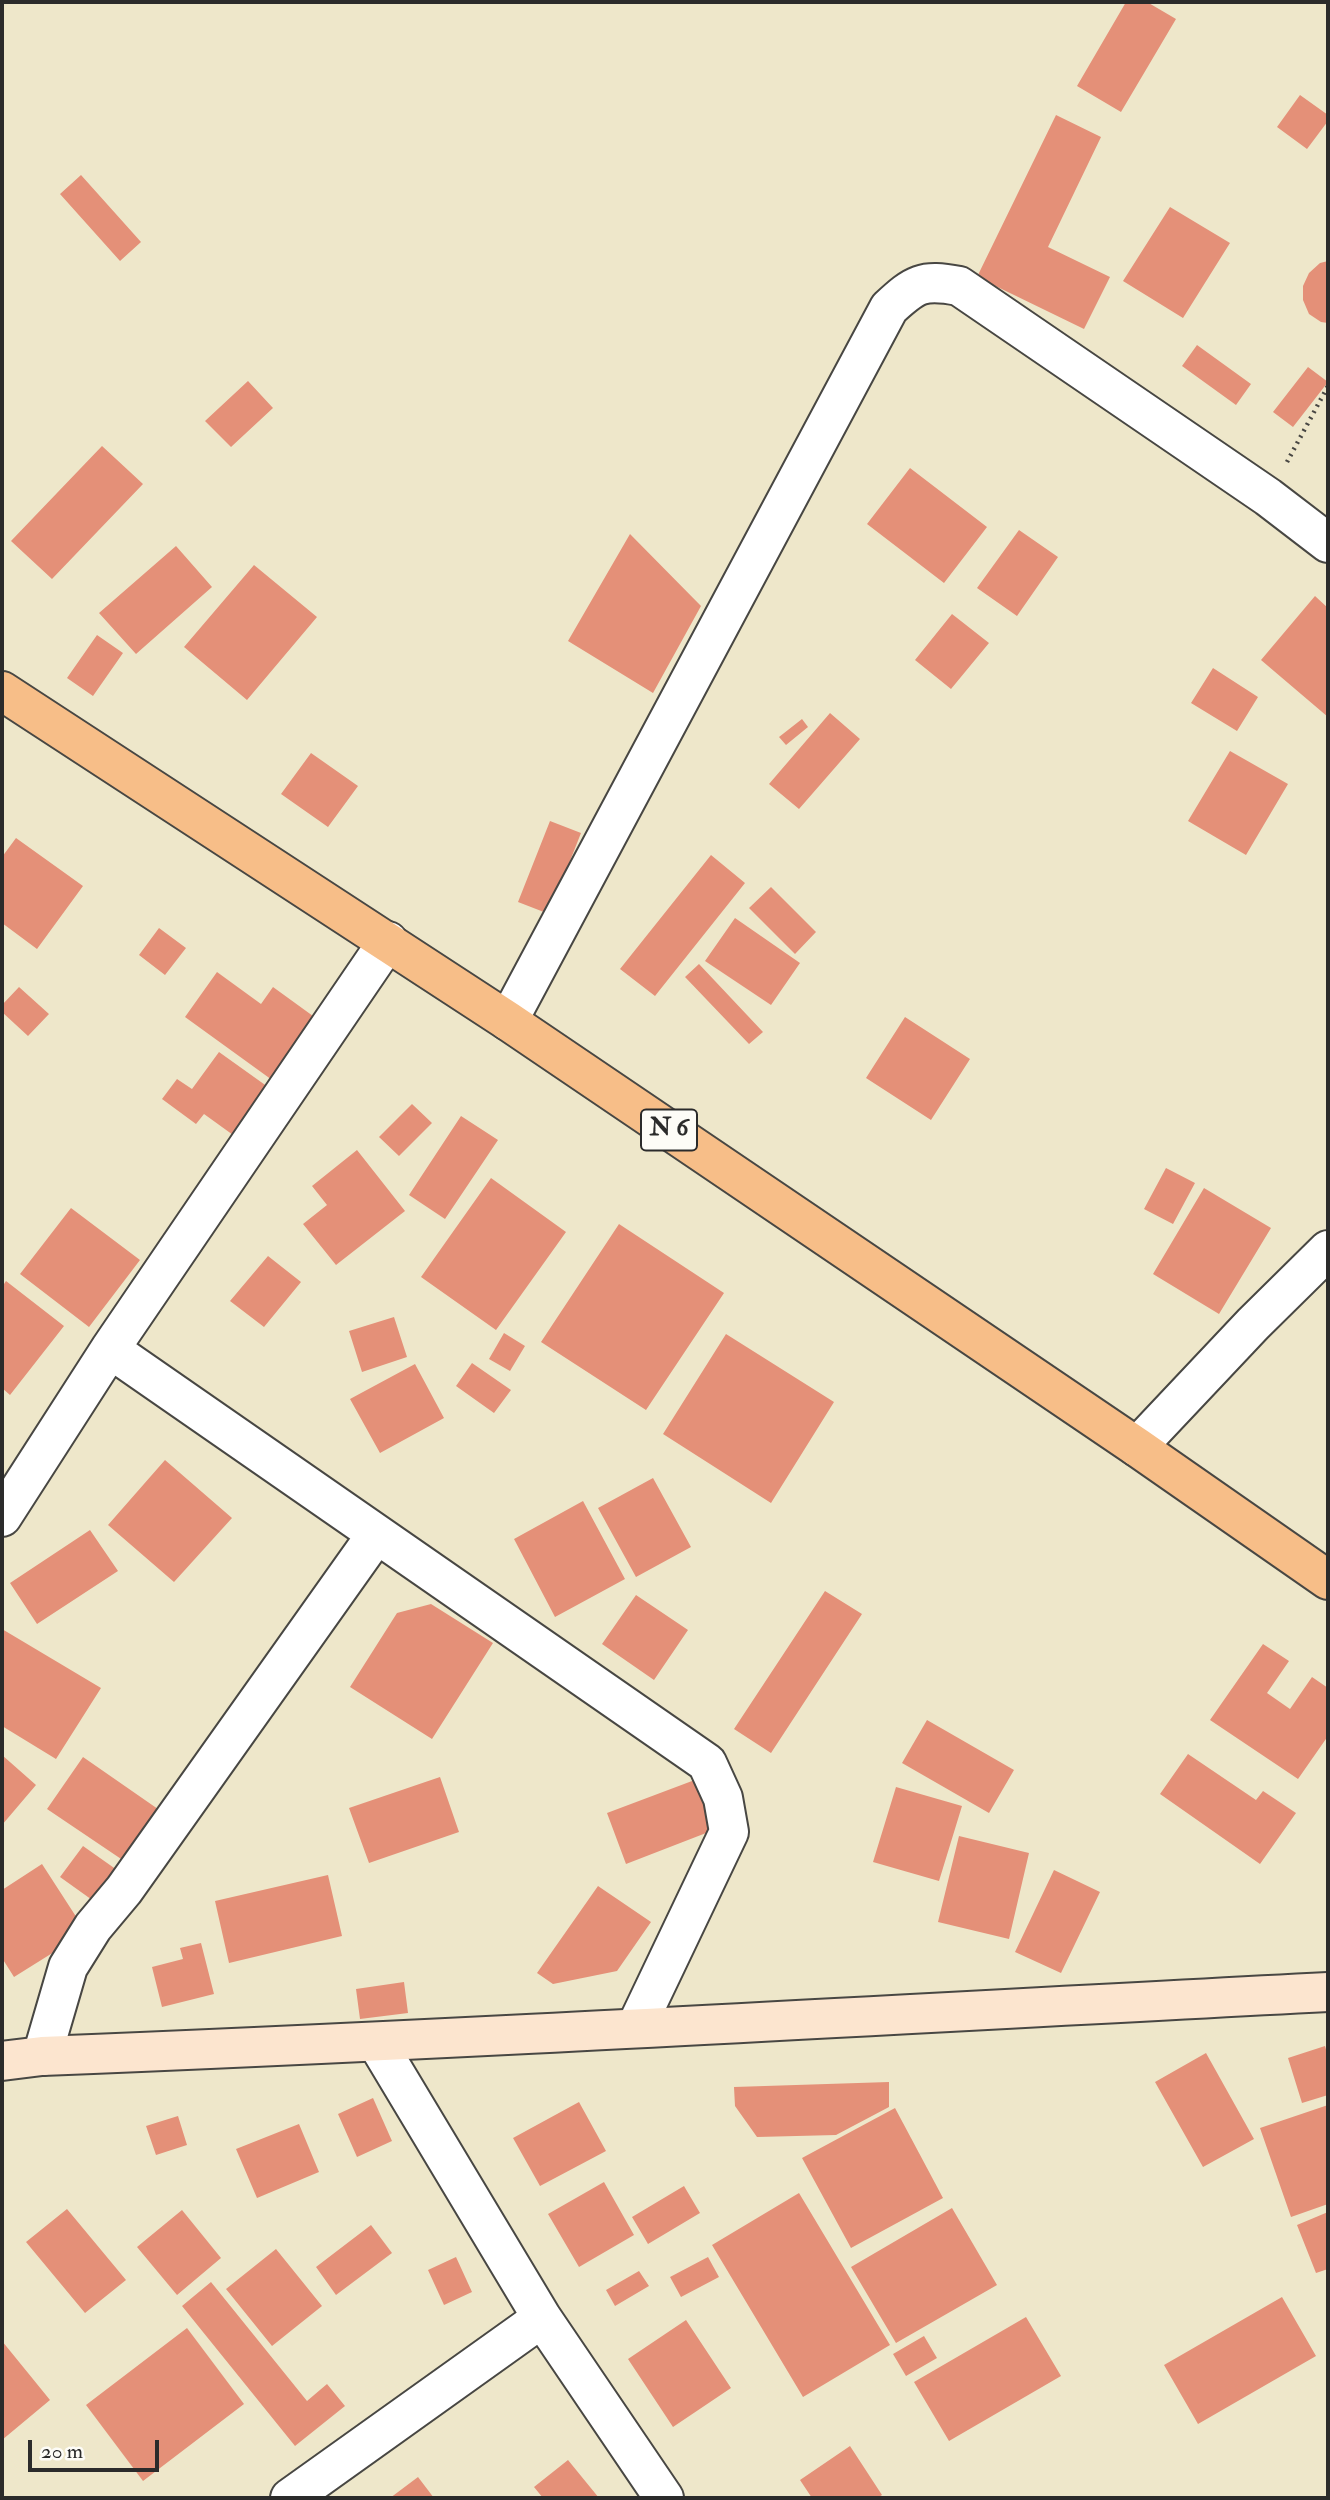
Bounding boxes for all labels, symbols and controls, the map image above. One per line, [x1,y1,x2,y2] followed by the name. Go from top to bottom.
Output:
[641,1110,697,1150] road number: N 6
[32,2426,163,2470] scale bar
[41,2438,83,2465] text: 20 m

